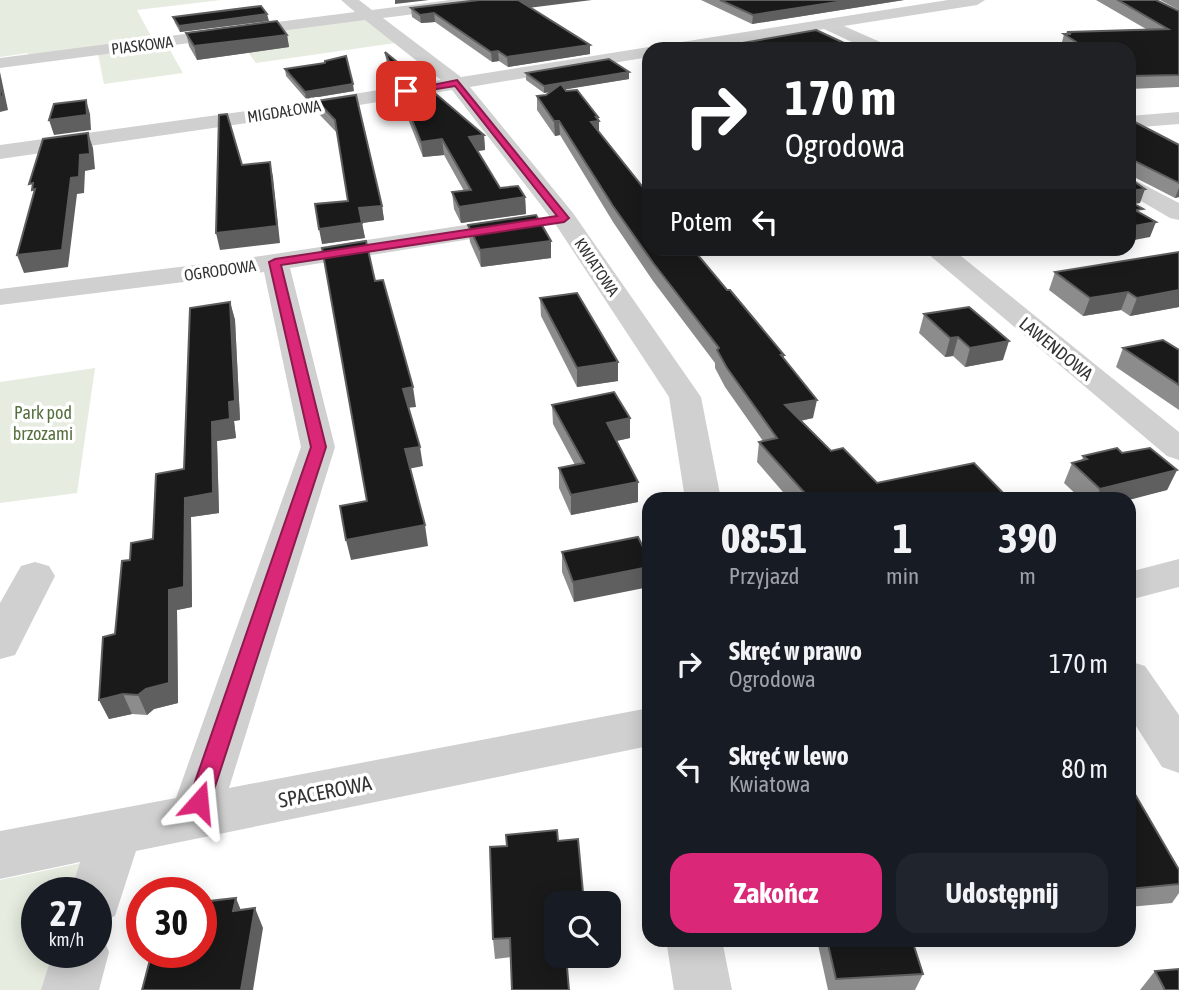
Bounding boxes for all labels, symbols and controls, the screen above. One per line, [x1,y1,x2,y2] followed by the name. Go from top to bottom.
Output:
[110,32,174,58] street label: PIASKOWA
[376,61,436,121] pin
[785,69,896,125] text: 170 m
[670,70,761,161] icon: right
[387,72,425,110] icon: arrive
[246,96,322,126] street label: MIGDAŁOWA
[785,127,905,164] text: Ogrodowa
[746,203,784,241] icon: left
[670,207,732,237] text: Potem
[571,235,623,299] street label: KWIATOWA
[183,256,257,284] street label: OGRODOWA
[1015,313,1098,385] street label: LAWENDOWA
[13,402,73,444] park label: Park pod brzozami
[721,514,807,562] text: 08:51
[893,514,912,562] text: 1
[998,514,1057,562] text: 390
[729,563,799,589] text: Przyjazd
[886,563,919,589] text: min
[1019,563,1036,589] text: m
[729,636,862,666] text: Skręć w prawo
[670,645,708,683] icon: right
[1049,649,1108,679] text: 170 m
[729,666,816,692] text: Ogrodowa
[729,741,849,771] text: Skręć w lewo
[670,750,708,788] icon: left
[1061,754,1108,784] text: 80 m
[162,765,236,839] position arrow
[276,770,374,812] street label: SPACEROWA
[729,771,810,797] text: Kwiatowa
[670,853,882,933] button: Zakończ
[896,853,1108,933] button: Udostępnij
[126,877,217,968] speed limit sign: 30
[544,891,621,968] map controls
[544,891,621,968] button: search
[50,893,83,933] text: 27
[49,929,84,950] text: km/h

